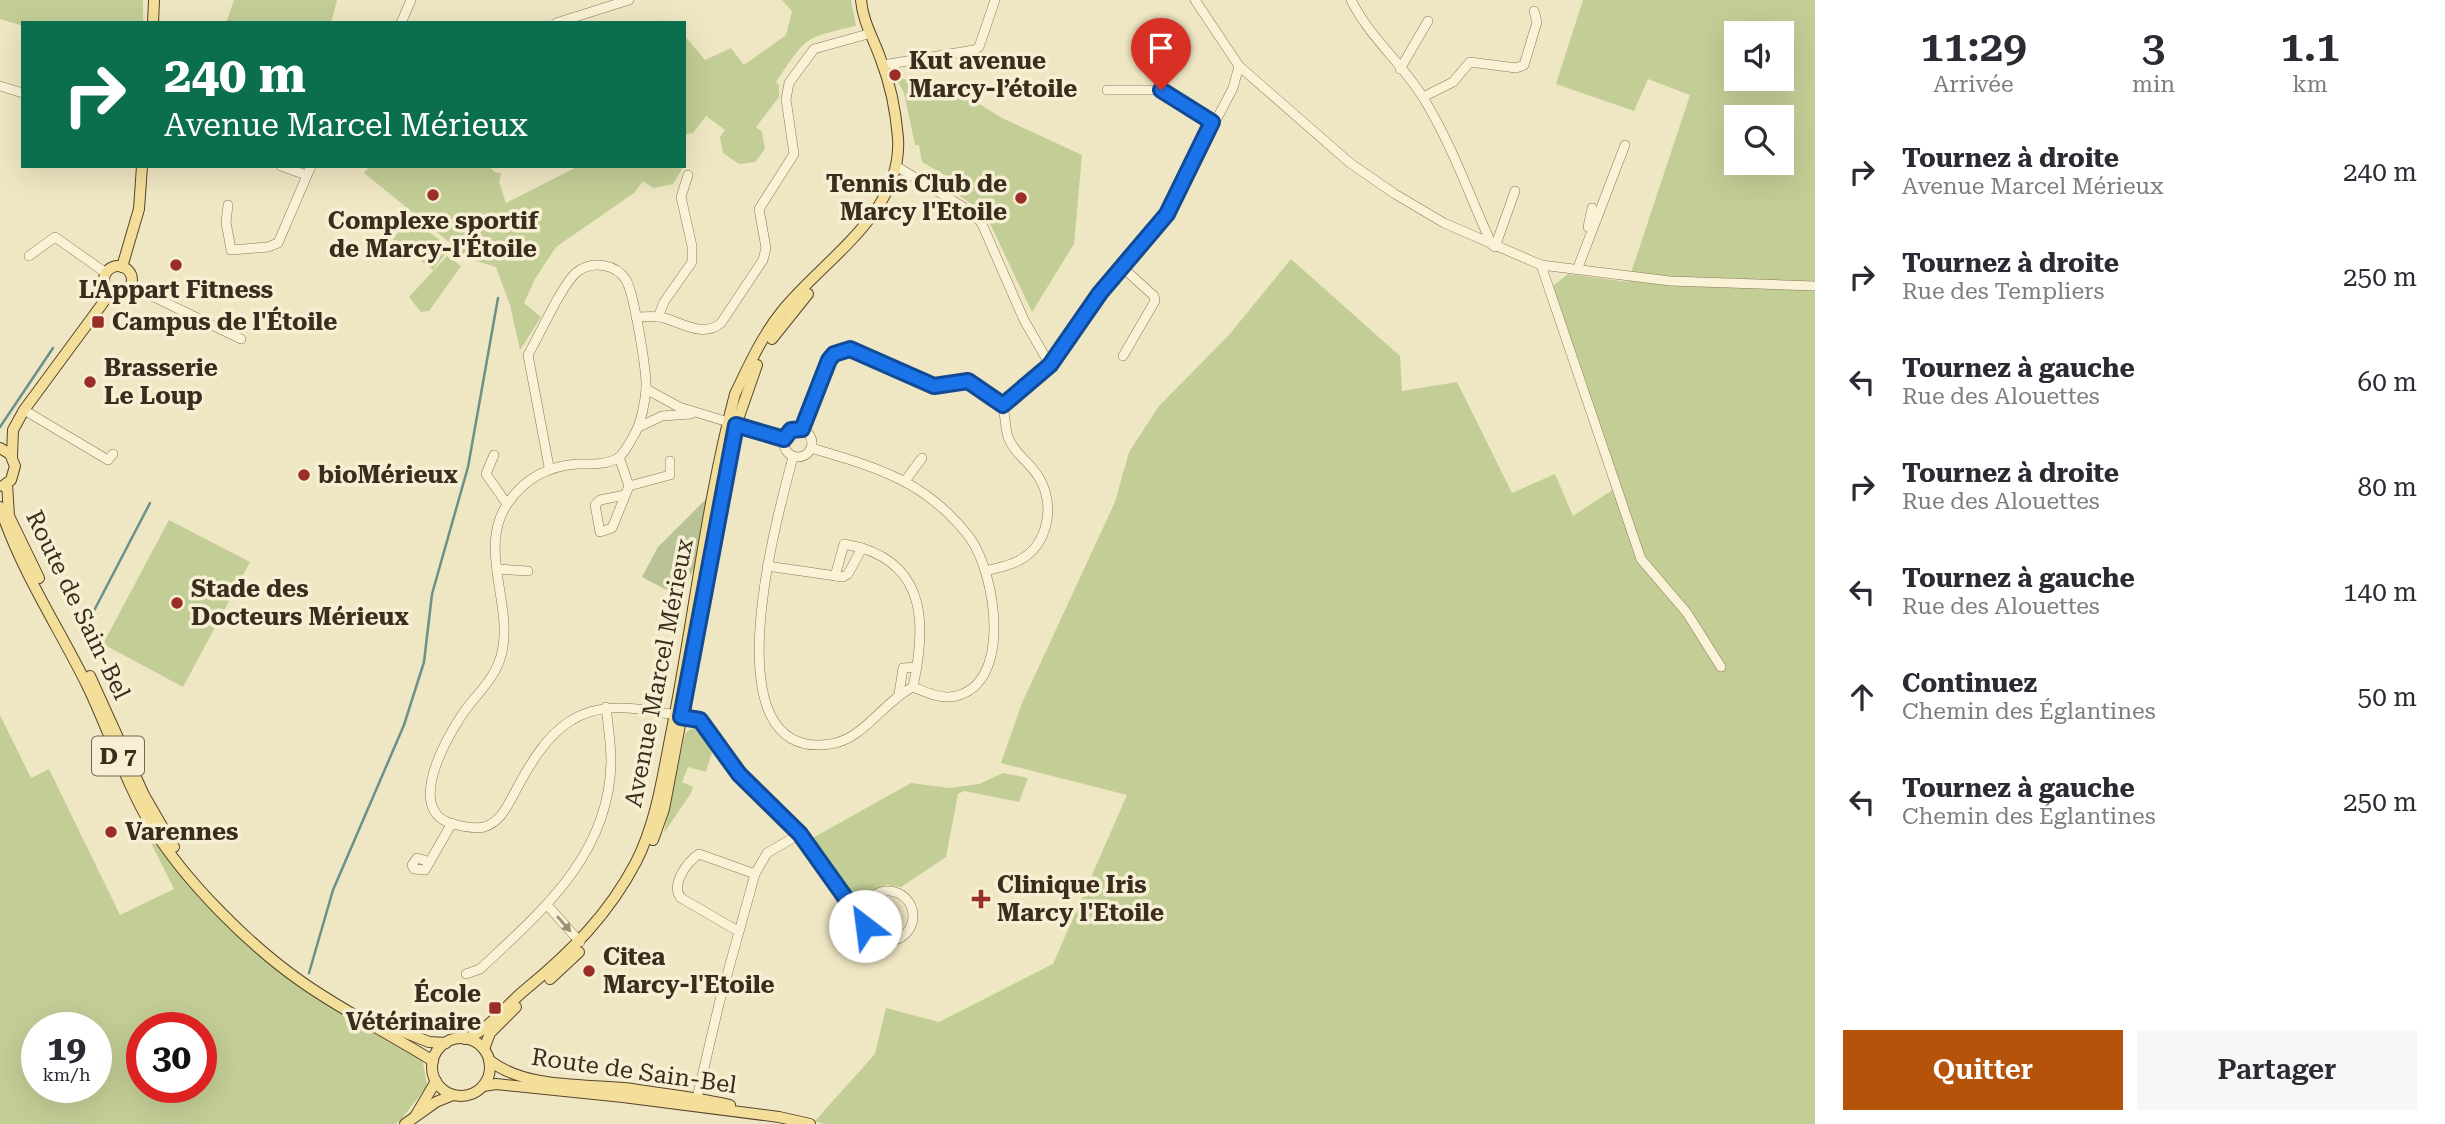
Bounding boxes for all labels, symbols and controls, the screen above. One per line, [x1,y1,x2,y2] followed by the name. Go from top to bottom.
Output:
[1131,18,1191,90] pin
[1724,21,1794,175] map controls
[1724,21,1794,91] button: sound
[1920,22,2027,71] text: 11:29
[2142,22,2165,71] text: 3
[2280,22,2340,71] text: 1.1
[1142,29,1180,67] icon: arrive
[164,47,306,104] text: 240 m
[909,47,1077,103] place label: Kut avenue Marcy-l’étoile
[49,49,140,140] icon: right
[887,67,903,83] marker: Kut avenue Marcy-l’étoile
[1933,71,2014,98] text: Arrivée
[2132,71,2175,98] text: min
[2292,71,2328,98] text: km
[1724,105,1794,175] button: search
[164,106,528,144] text: Avenue Marcel Mérieux
[1902,143,2119,173] text: Tournez à droite
[1843,153,1881,191] icon: right
[2343,157,2417,187] text: 240 m
[826,170,1007,226] place label: Tennis Club de Marcy l'Etoile
[1902,173,2163,200] text: Avenue Marcel Mérieux
[425,187,441,203] marker: Complexe sportif de Marcy-l'Étoile
[1013,190,1029,206] marker: Tennis Club de Marcy l'Etoile
[328,207,539,263] place label: Complexe sportif de Marcy-l'Étoile
[1902,248,2119,278] text: Tournez à droite
[168,257,184,273] marker: L'Appart Fitness
[1843,258,1881,296] icon: right
[2343,262,2417,292] text: 250 m
[79,276,273,304] place label: L'Appart Fitness
[1902,278,2104,305] text: Rue des Templiers
[112,306,337,336] place label: Campus de l'Étoile
[90,314,106,330] marker: Campus de l'Étoile
[1902,353,2135,383] text: Tournez à gauche
[104,354,218,410] place label: Brasserie Le Loup
[1843,363,1881,401] icon: left
[2358,367,2417,397] text: 60 m
[82,374,98,390] marker: Brasserie Le Loup
[1902,383,2100,410] text: Rue des Alouettes
[1902,458,2119,488] text: Tournez à droite
[318,461,458,489] place label: bioMérieux
[296,467,312,483] marker: bioMérieux
[1843,468,1881,506] icon: right
[2358,472,2417,502] text: 80 m
[1902,488,2100,515] text: Rue des Alouettes
[20,506,136,704] street label: Route de Sain-Bel
[619,536,699,810] street label: Avenue Marcel Mérieux
[1902,563,2135,593] text: Tournez à gauche
[1843,573,1881,611] icon: left
[191,575,409,631] place label: Stade des Docteurs Mérieux
[2343,577,2417,607] text: 140 m
[1902,593,2100,620] text: Rue des Alouettes
[169,595,185,611] marker: Stade des Docteurs Mérieux
[1902,668,2037,698] text: Continuez
[1843,678,1881,716] icon: ahead
[2358,682,2417,712] text: 50 m
[1902,698,2156,725] text: Chemin des Églantines
[92,736,144,776] road number: D 7
[1902,773,2135,803] text: Tournez à gauche
[1843,783,1881,821] icon: left
[2343,787,2417,817] text: 250 m
[1902,803,2156,830] text: Chemin des Églantines
[125,818,238,846] place label: Varennes
[103,824,119,840] marker: Varennes
[997,871,1164,927] place label: Clinique Iris Marcy l'Etoile
[828,889,902,963] position arrow
[971,889,991,909] marker: Clinique Iris Marcy l'Etoile
[556,915,572,933] one-way arrow
[603,943,775,999] place label: Citea Marcy-l'Etoile
[581,963,597,979] marker: Citea Marcy-l'Etoile
[346,978,481,1036] place label: École Vétérinaire
[487,1000,503,1016] marker: École Vétérinaire
[126,1012,217,1103] speed limit sign: 30
[47,1028,86,1069] text: 19
[1843,1030,2123,1110] button: Quitter
[2137,1030,2417,1110] button: Partager
[530,1043,738,1099] street label: Route de Sain-Bel
[42,1064,91,1085] text: km/h

